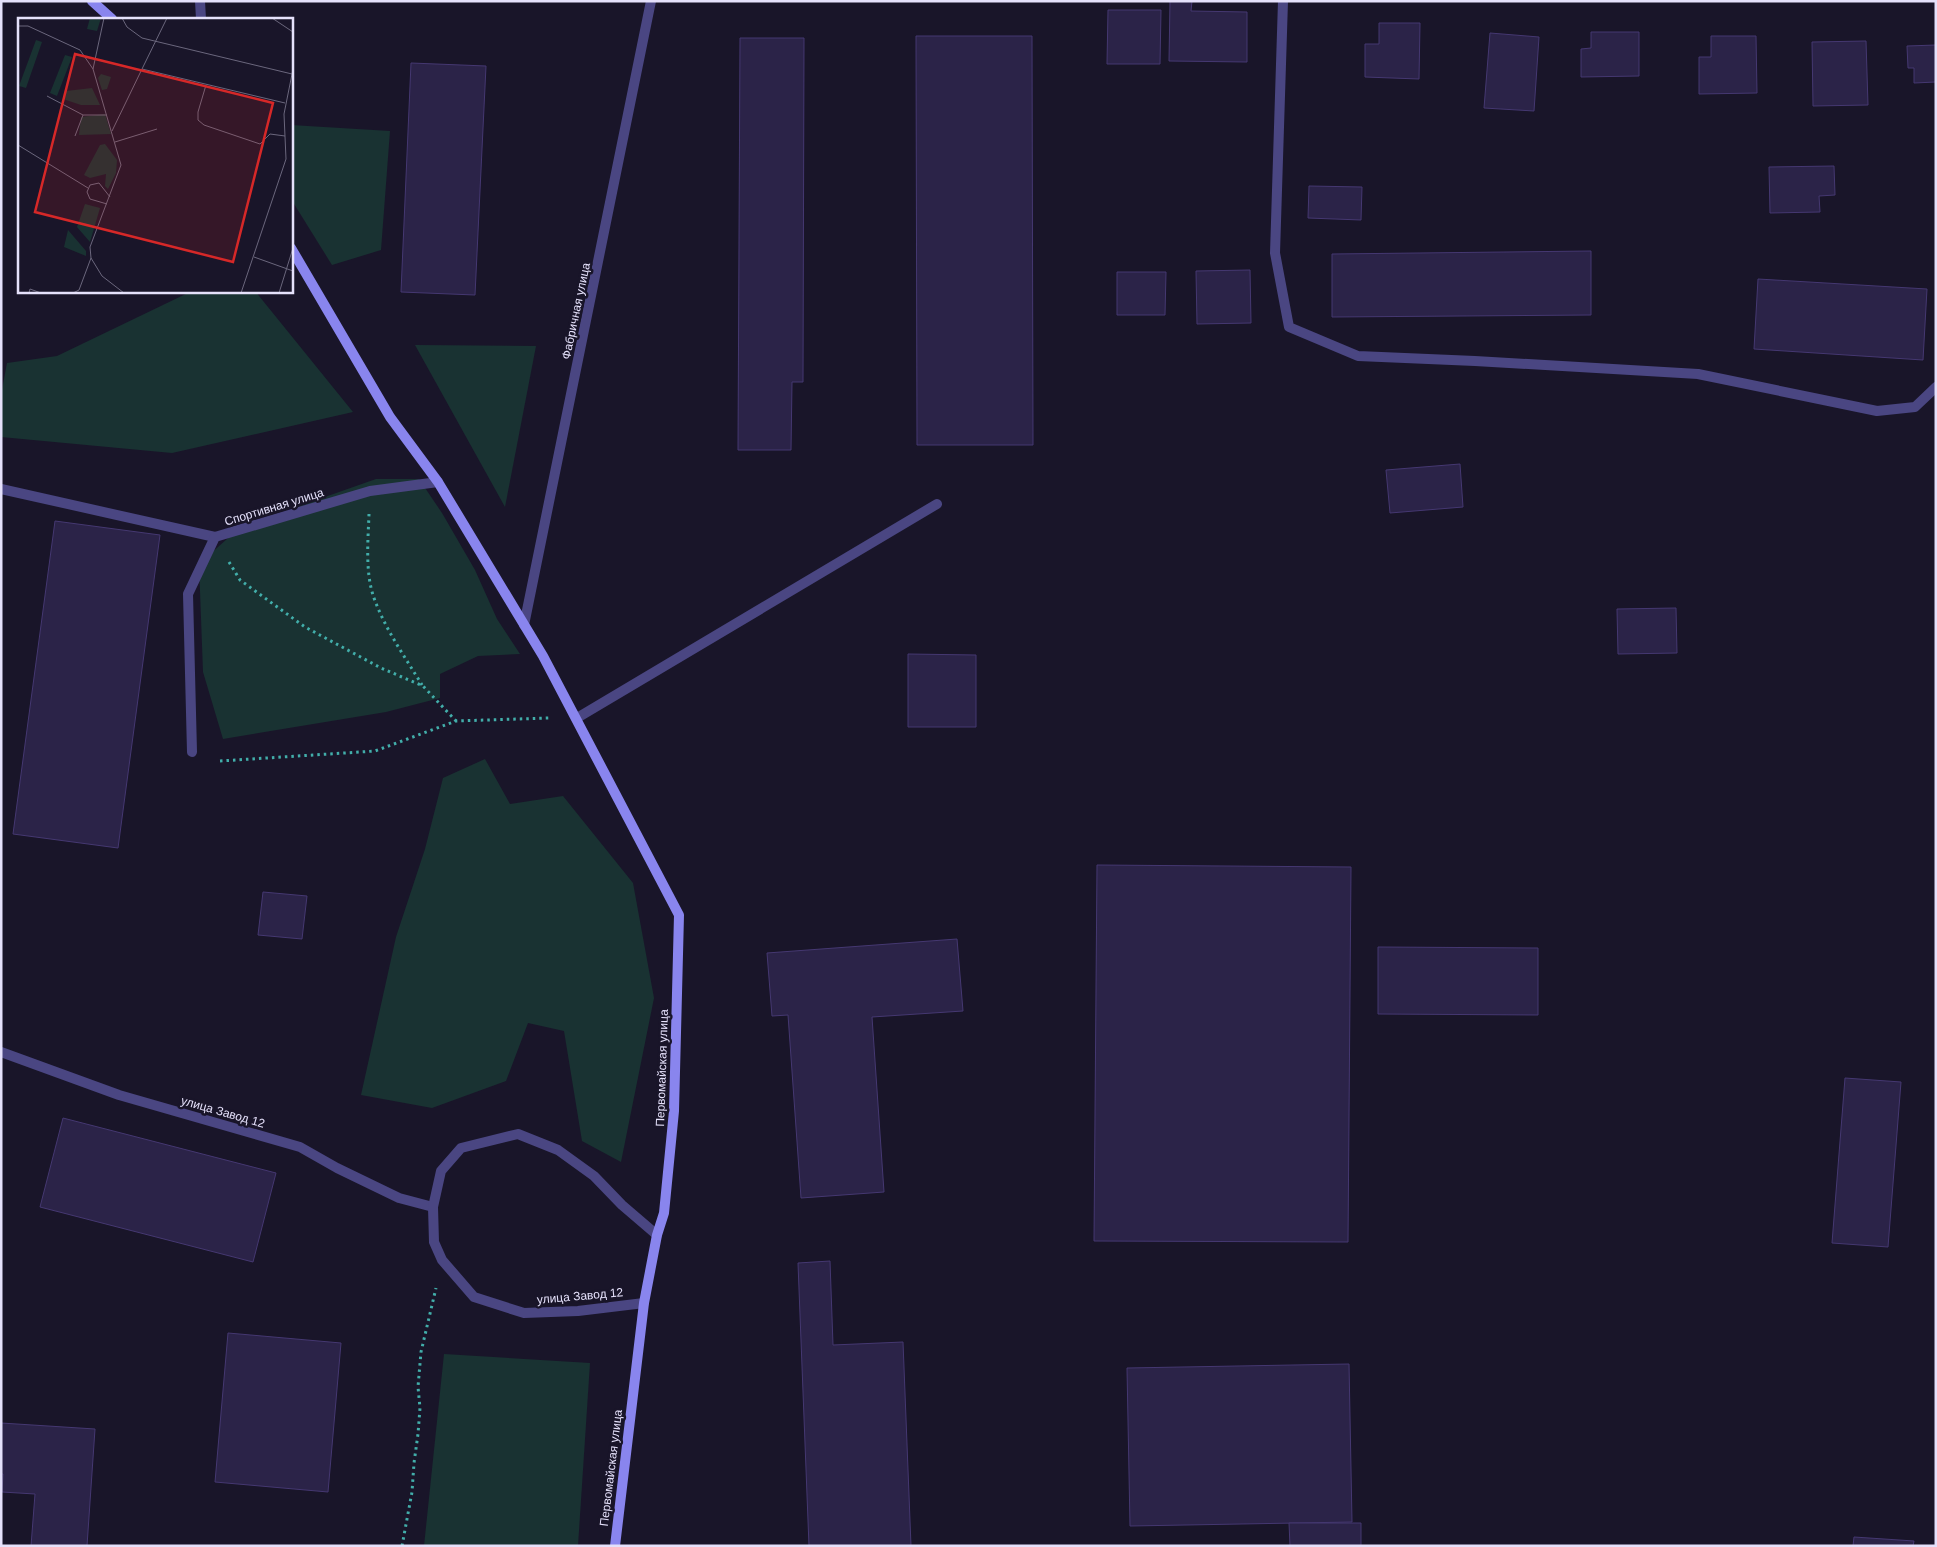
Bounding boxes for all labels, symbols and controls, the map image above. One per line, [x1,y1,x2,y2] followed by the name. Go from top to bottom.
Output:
[18,18,292,292] inset map
[559,261,593,361] street label: Фабричная улица
[223,485,326,529] street label: Спортивная улица
[653,1009,671,1127] street label: Первомайская улица
[179,1093,267,1131] street label: улица Завод 12
[536,1285,624,1307] street label: улица Завод 12
[597,1409,625,1527] street label: Первомайская улица

